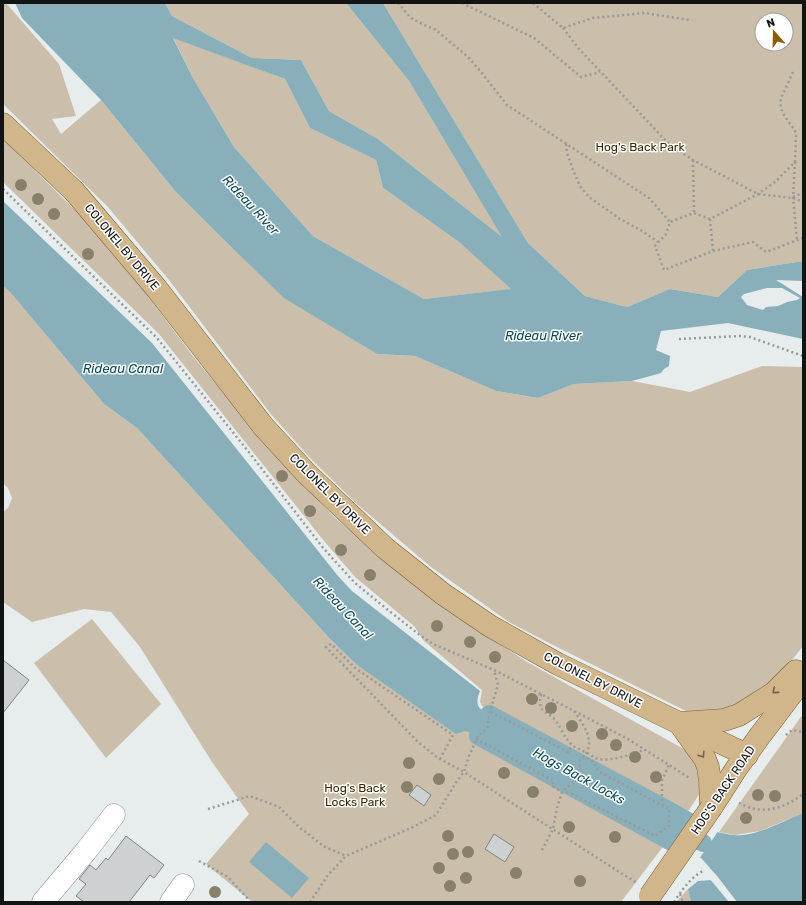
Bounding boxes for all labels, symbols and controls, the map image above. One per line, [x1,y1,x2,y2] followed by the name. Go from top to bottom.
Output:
[754,12,794,52] north arrow
[765,16,777,31] text: N
[595,140,685,154] park label: Hog's Back Park
[220,172,283,239] water label: Rideau River
[82,201,162,293] street label: COLONEL BY DRIVE
[505,328,582,343] water label: Rideau River
[83,361,164,376] water label: Rideau Canal
[287,451,373,537] street label: COLONEL BY DRIVE
[310,574,376,643] water label: Rideau Canal
[541,649,645,711] street label: COLONEL BY DRIVE
[772,687,779,694] one-way arrow
[688,743,758,837] street label: HOG'S BACK ROAD
[530,745,628,808] water label: Hogs Back Locks
[697,751,704,758] one-way arrow
[324,781,387,809] park label: Hog's Back Locks Park

